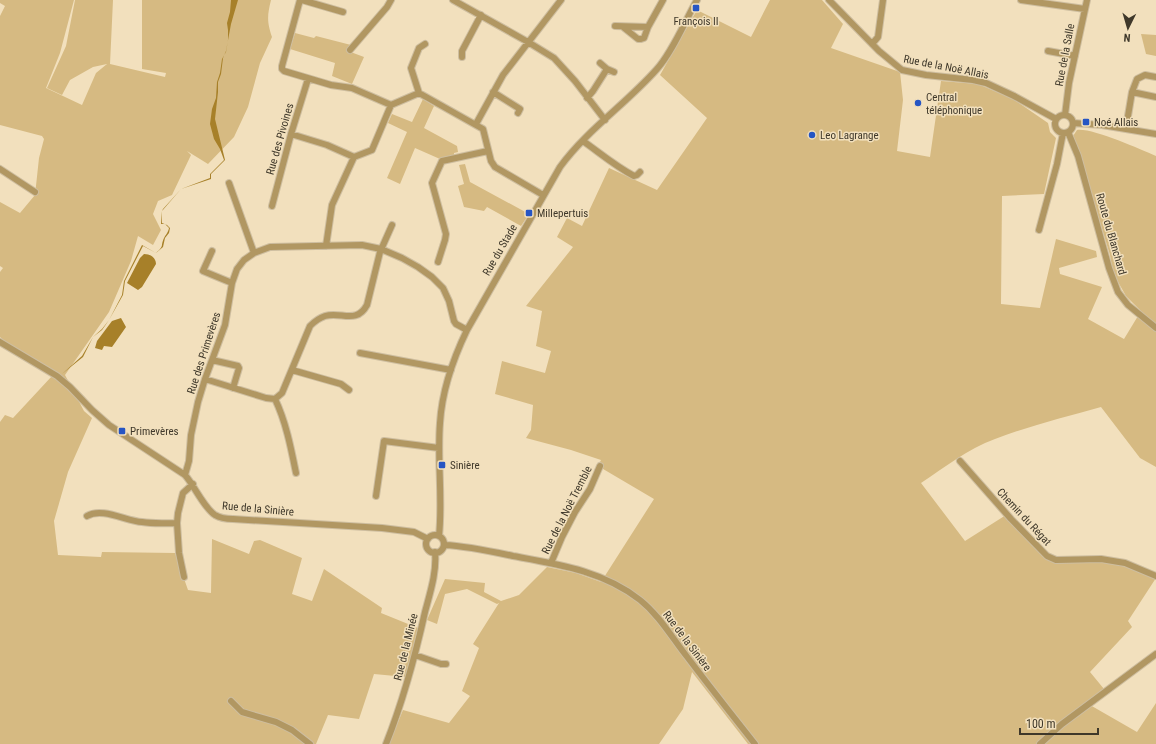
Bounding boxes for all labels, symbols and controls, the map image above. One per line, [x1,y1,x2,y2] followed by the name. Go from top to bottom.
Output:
[691,3,701,13] marker: François II
[1108,8,1148,48] north arrow
[673,15,719,28] place label: François II
[1053,23,1077,87] street label: Rue de la Salle
[1123,31,1131,44] text: N
[902,52,990,82] street label: Rue de la Noë Allais
[926,91,982,117] place label: Central téléphonique
[913,98,923,108] marker: Central téléphonique
[264,102,296,176] street label: Rue des Pivoines
[1094,116,1138,129] place label: Noé Allais
[1081,117,1091,127] marker: Noé Allais
[820,129,879,142] place label: Leo Lagrange
[807,130,817,140] marker: Leo Lagrange
[1093,192,1129,276] street label: Route du Blanchard
[537,207,588,220] place label: Millepertuis
[524,208,534,218] marker: Millepertuis
[480,222,520,278] street label: Rue du Stade
[185,310,223,396] street label: Rue des Primevères
[130,425,179,438] place label: Primevères
[117,426,127,436] marker: Primevères
[450,459,480,472] place label: Sinière
[437,460,447,470] marker: Sinière
[539,464,595,556] street label: Rue de la Noë Tremble
[994,486,1054,548] street label: Chemin du Régat
[222,499,294,519] street label: Rue de la Sinière
[660,608,714,674] street label: Rue de la Sinière
[391,612,421,682] street label: Rue de la Minée
[1020,710,1098,736] scale bar
[1026,717,1056,731] text: 100 m

